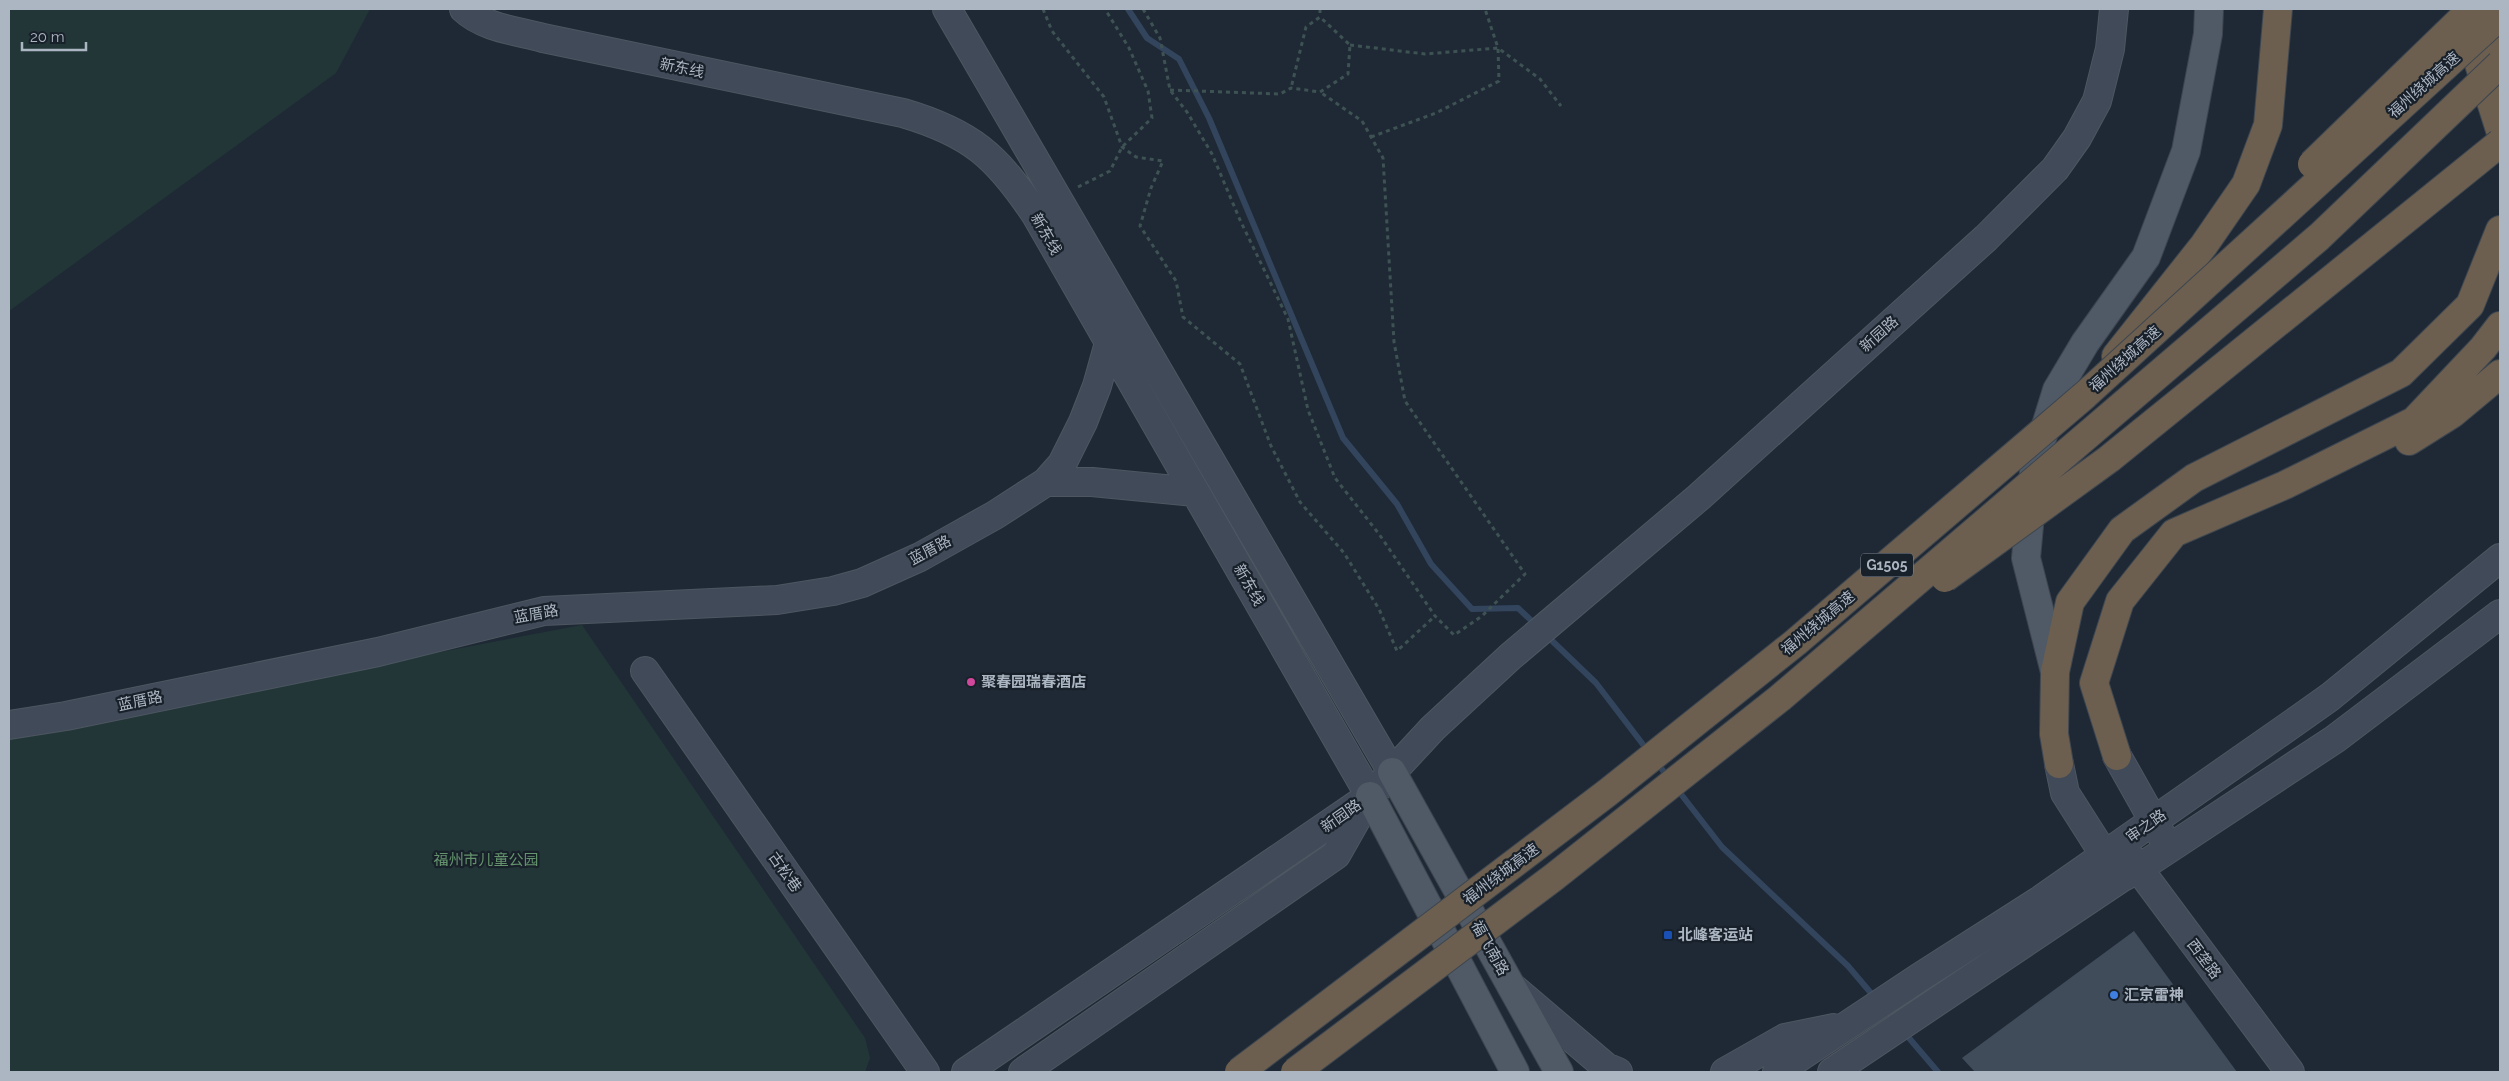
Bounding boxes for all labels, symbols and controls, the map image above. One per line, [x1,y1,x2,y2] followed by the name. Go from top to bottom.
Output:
[22,20,86,52] scale bar
[30,28,65,46] text: 20 m
[2385,48,2463,122] street label: 福州绕城高速
[658,55,706,81] street label: 新东线
[1027,210,1065,258] street label: 新东线
[1856,312,1902,356] street label: 新园路
[2086,322,2164,396] street label: 福州绕城高速
[906,531,954,569] street label: 蓝厝路
[1861,554,1913,576] road number: G1505
[1230,561,1268,609] street label: 新东线
[1778,587,1858,659] street label: 福州绕城高速
[512,601,560,627] street label: 蓝厝路
[981,673,1086,691] place label: 聚春园瑞春酒店
[965,676,977,688] marker: 聚春园瑞春酒店
[116,688,164,714] street label: 蓝厝路
[1317,796,1365,836] street label: 新园路
[2122,806,2170,846] street label: 审之路
[1460,840,1542,908] street label: 福州绕城高速
[765,848,805,896] street label: 古松巷
[433,851,539,869] park label: 福州市儿童公园
[1468,917,1512,979] street label: 福飞南路
[1678,926,1753,944] place label: 北峰客运站
[1662,929,1674,941] marker: 北峰客运站
[2183,936,2225,982] street label: 西垄路
[2124,986,2184,1004] place label: 汇京雷神
[2108,989,2120,1001] marker: 汇京雷神

